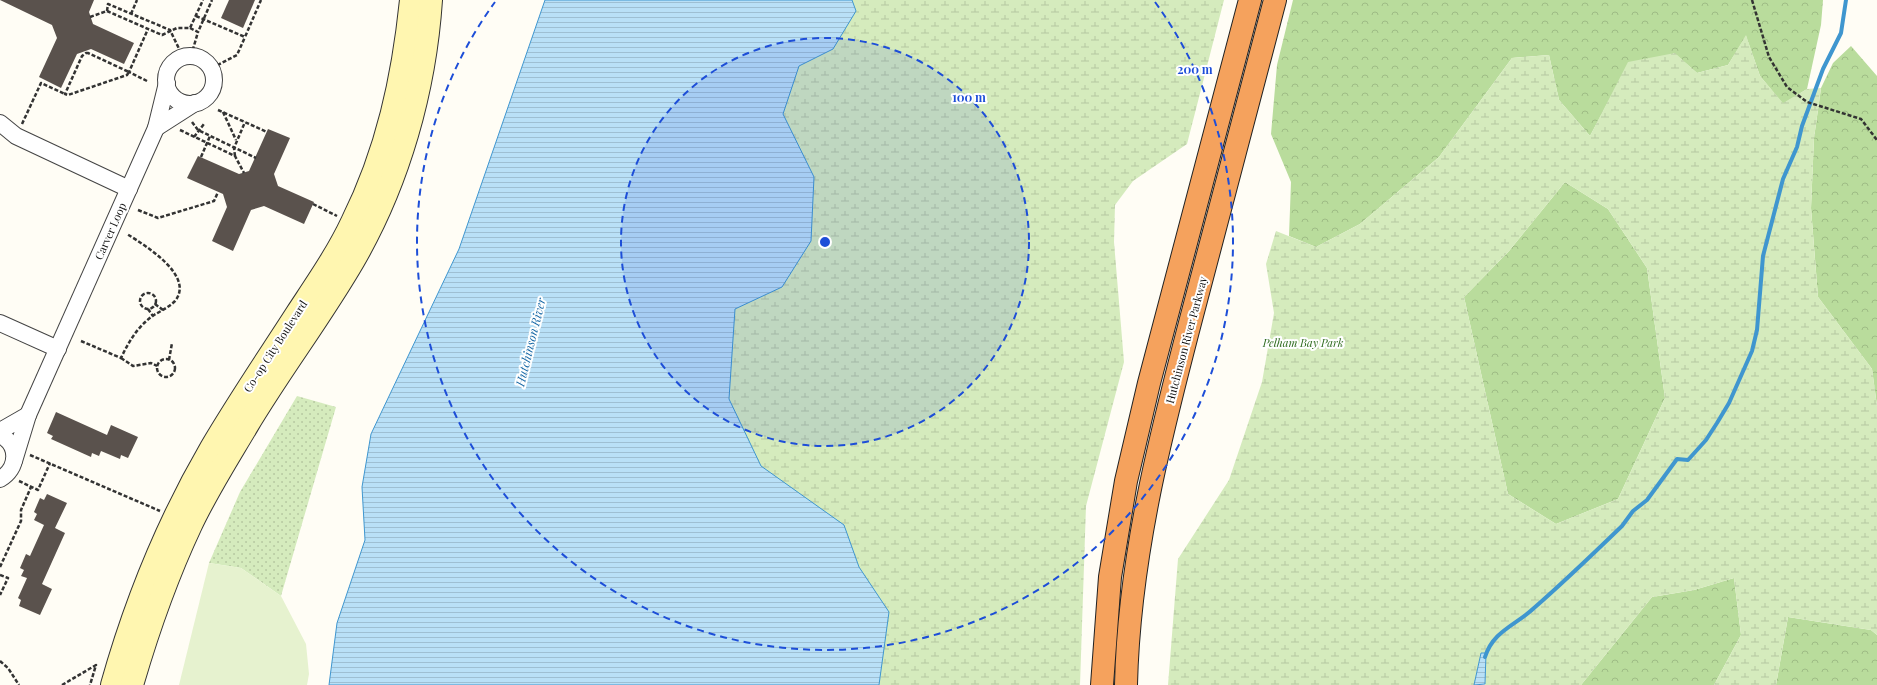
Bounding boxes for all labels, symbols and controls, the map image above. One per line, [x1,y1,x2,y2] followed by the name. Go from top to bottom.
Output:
[1177,61,1213,77] text: 200 m
[952,89,986,105] text: 100 m
[91,200,129,262] street label: Carver Loop
[818,235,832,249] centre of rings
[1162,274,1210,405] street label: Hutchinson River Parkway
[511,295,549,389] water label: Hutchinson River
[240,297,311,395] street label: Co-op City Boulevard
[1262,335,1344,350] park label: Pelham Bay Park

